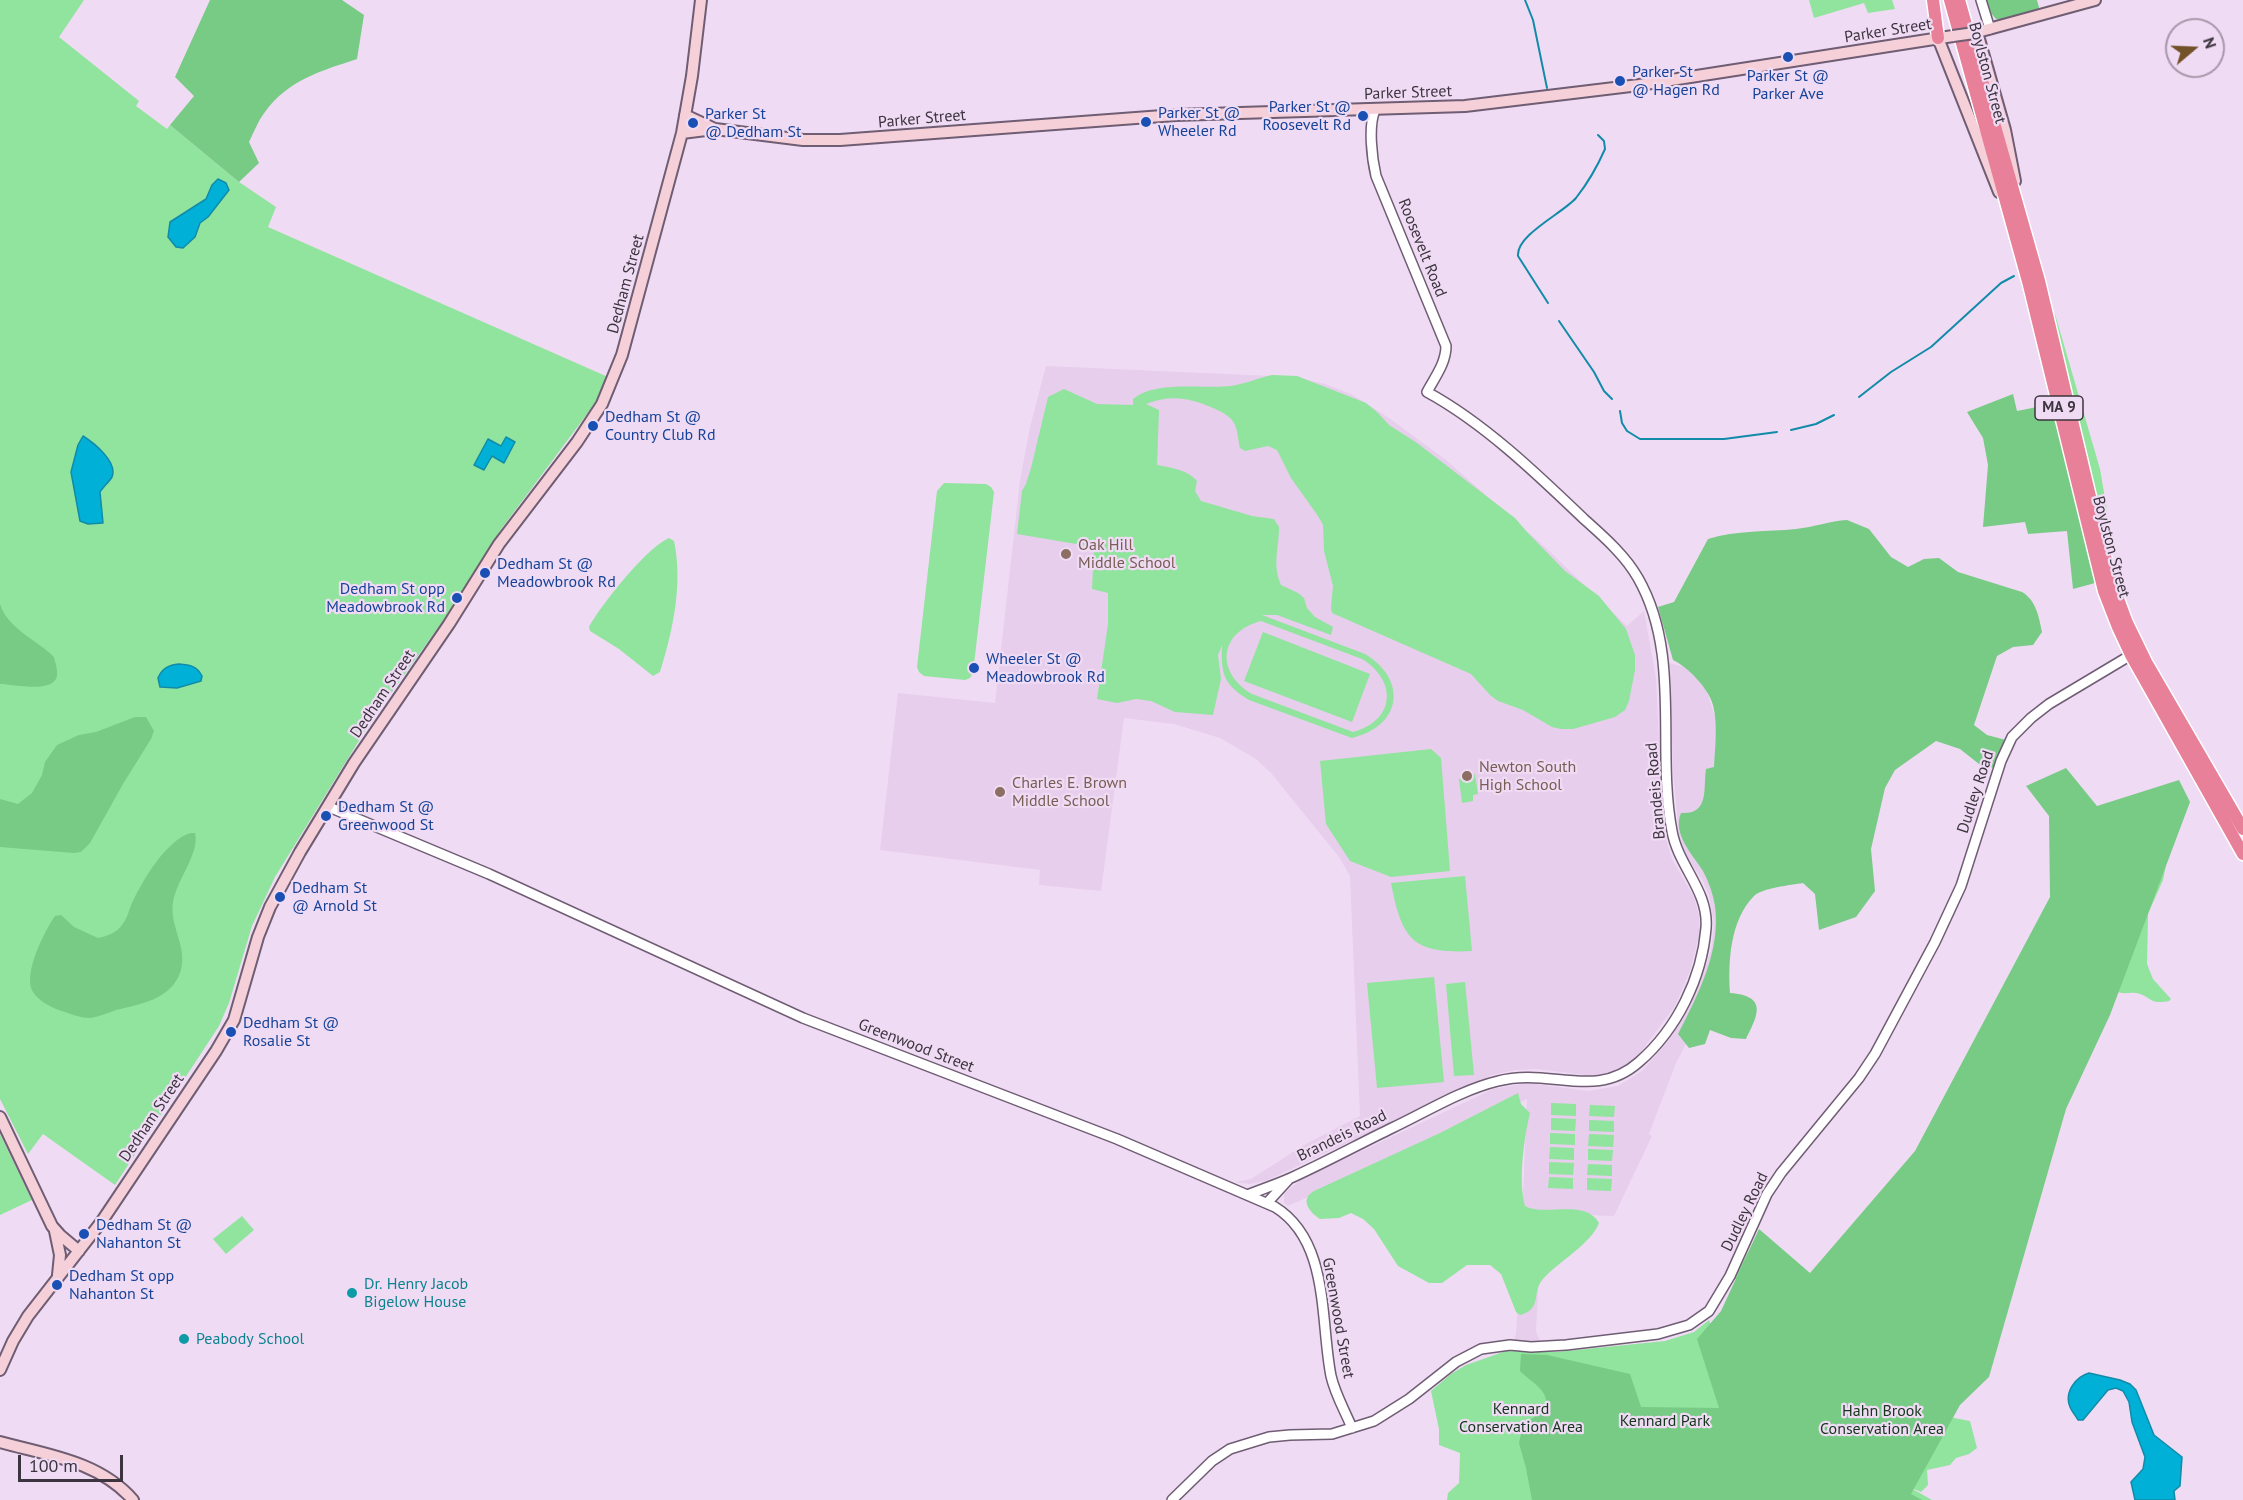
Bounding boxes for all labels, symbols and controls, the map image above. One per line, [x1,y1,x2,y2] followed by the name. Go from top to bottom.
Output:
[1843,15,1933,47] street label: Parker Street
[2165,18,2225,78] north arrow
[1964,20,2010,126] street label: Boylston Street
[2199,35,2221,51] text: N
[1781,50,1795,64] marker: Parker St @ Parker Ave
[1632,62,1720,100] place label: Parker St @ Hagen Rd
[1747,66,1829,104] place label: Parker St @ Parker Ave
[1613,74,1627,88] marker: Parker St @ Hagen Rd
[1364,82,1452,104] street label: Parker Street
[1262,97,1351,135] place label: Parker St @ Roosevelt Rd
[1158,103,1240,141] place label: Parker St @ Wheeler Rd
[705,104,801,142] place label: Parker St @ Dedham St
[877,106,967,132] street label: Parker Street
[1356,109,1370,123] marker: Parker St @ Roosevelt Rd
[1139,115,1153,129] marker: Parker St @ Wheeler Rd
[686,116,700,130] marker: Parker St @ Dedham St
[1394,196,1450,300] street label: Roosevelt Road
[604,232,648,336] street label: Dedham Street
[2035,396,2083,420] road number: MA 9
[605,407,716,445] place label: Dedham St @ Country Club Rd
[586,419,600,433] marker: Dedham St @ Country Club Rd
[2088,494,2134,600] street label: Boylston Street
[1078,535,1176,573] place label: Oak Hill Middle School
[1059,547,1073,561] marker: Oak Hill Middle School
[497,554,616,592] place label: Dedham St @ Meadowbrook Rd
[478,566,492,580] marker: Dedham St @ Meadowbrook Rd
[326,579,445,617] place label: Dedham St opp Meadowbrook Rd
[450,591,464,605] marker: Dedham St opp Meadowbrook Rd
[347,646,419,742] street label: Dedham Street
[986,649,1105,687] place label: Wheeler St @ Meadowbrook Rd
[967,661,981,675] marker: Wheeler St @ Meadowbrook Rd
[1642,742,1670,840] street label: Brandeis Road
[1954,748,1998,836] street label: Dudley Road
[1479,757,1576,795] place label: Newton South High School
[1460,769,1474,783] marker: Newton South High School
[1012,773,1127,811] place label: Charles E. Brown Middle School
[993,785,1007,799] marker: Charles E. Brown Middle School
[338,797,434,835] place label: Dedham St @ Greenwood St
[319,809,333,823] marker: Dedham St @ Greenwood St
[292,878,377,916] place label: Dedham St @ Arnold St
[273,890,287,904] marker: Dedham St @ Arnold St
[243,1013,339,1051] place label: Dedham St @ Rosalie St
[855,1015,977,1077] street label: Greenwood Street
[224,1025,238,1039] marker: Dedham St @ Rosalie St
[116,1070,188,1166] street label: Dedham Street
[1294,1106,1390,1166] street label: Brandeis Road
[1718,1169,1772,1255] street label: Dudley Road
[96,1215,192,1253] place label: Dedham St @ Nahanton St
[77,1227,91,1241] marker: Dedham St @ Nahanton St
[1318,1256,1358,1380] street label: Greenwood Street
[69,1266,174,1304] place label: Dedham St opp Nahanton St
[364,1274,468,1312] place label: Dr. Henry Jacob Bigelow House
[50,1278,64,1292] marker: Dedham St opp Nahanton St
[345,1286,359,1300] marker: Dr. Henry Jacob Bigelow House
[196,1329,304,1349] place label: Peabody School
[177,1332,191,1346] marker: Peabody School
[1459,1399,1583,1437] park label: Kennard Conservation Area
[1820,1401,1944,1439] park label: Hahn Brook Conservation Area
[1620,1411,1710,1431] park label: Kennard Park
[21,1443,126,1481] scale bar
[29,1454,78,1477] text: 100 m

